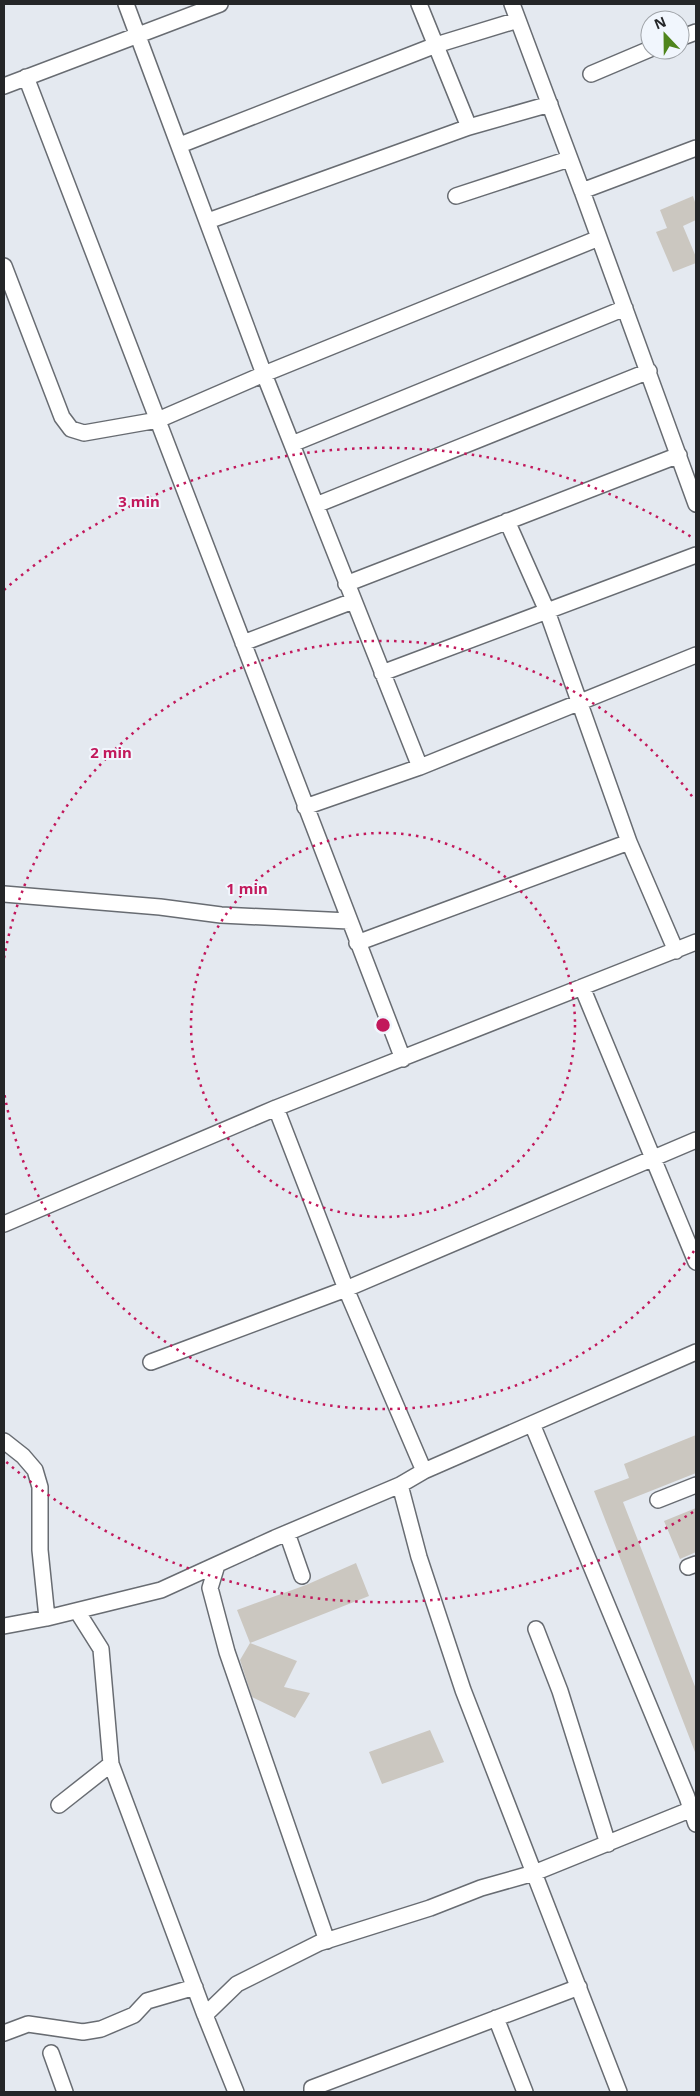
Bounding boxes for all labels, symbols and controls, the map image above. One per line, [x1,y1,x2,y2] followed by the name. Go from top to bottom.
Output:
[640,10,690,60] north arrow
[651,12,669,33] text: N
[118,491,160,511] text: 3 min
[90,742,132,762] text: 2 min
[226,878,268,898] text: 1 min
[374,1016,392,1034] centre of rings

